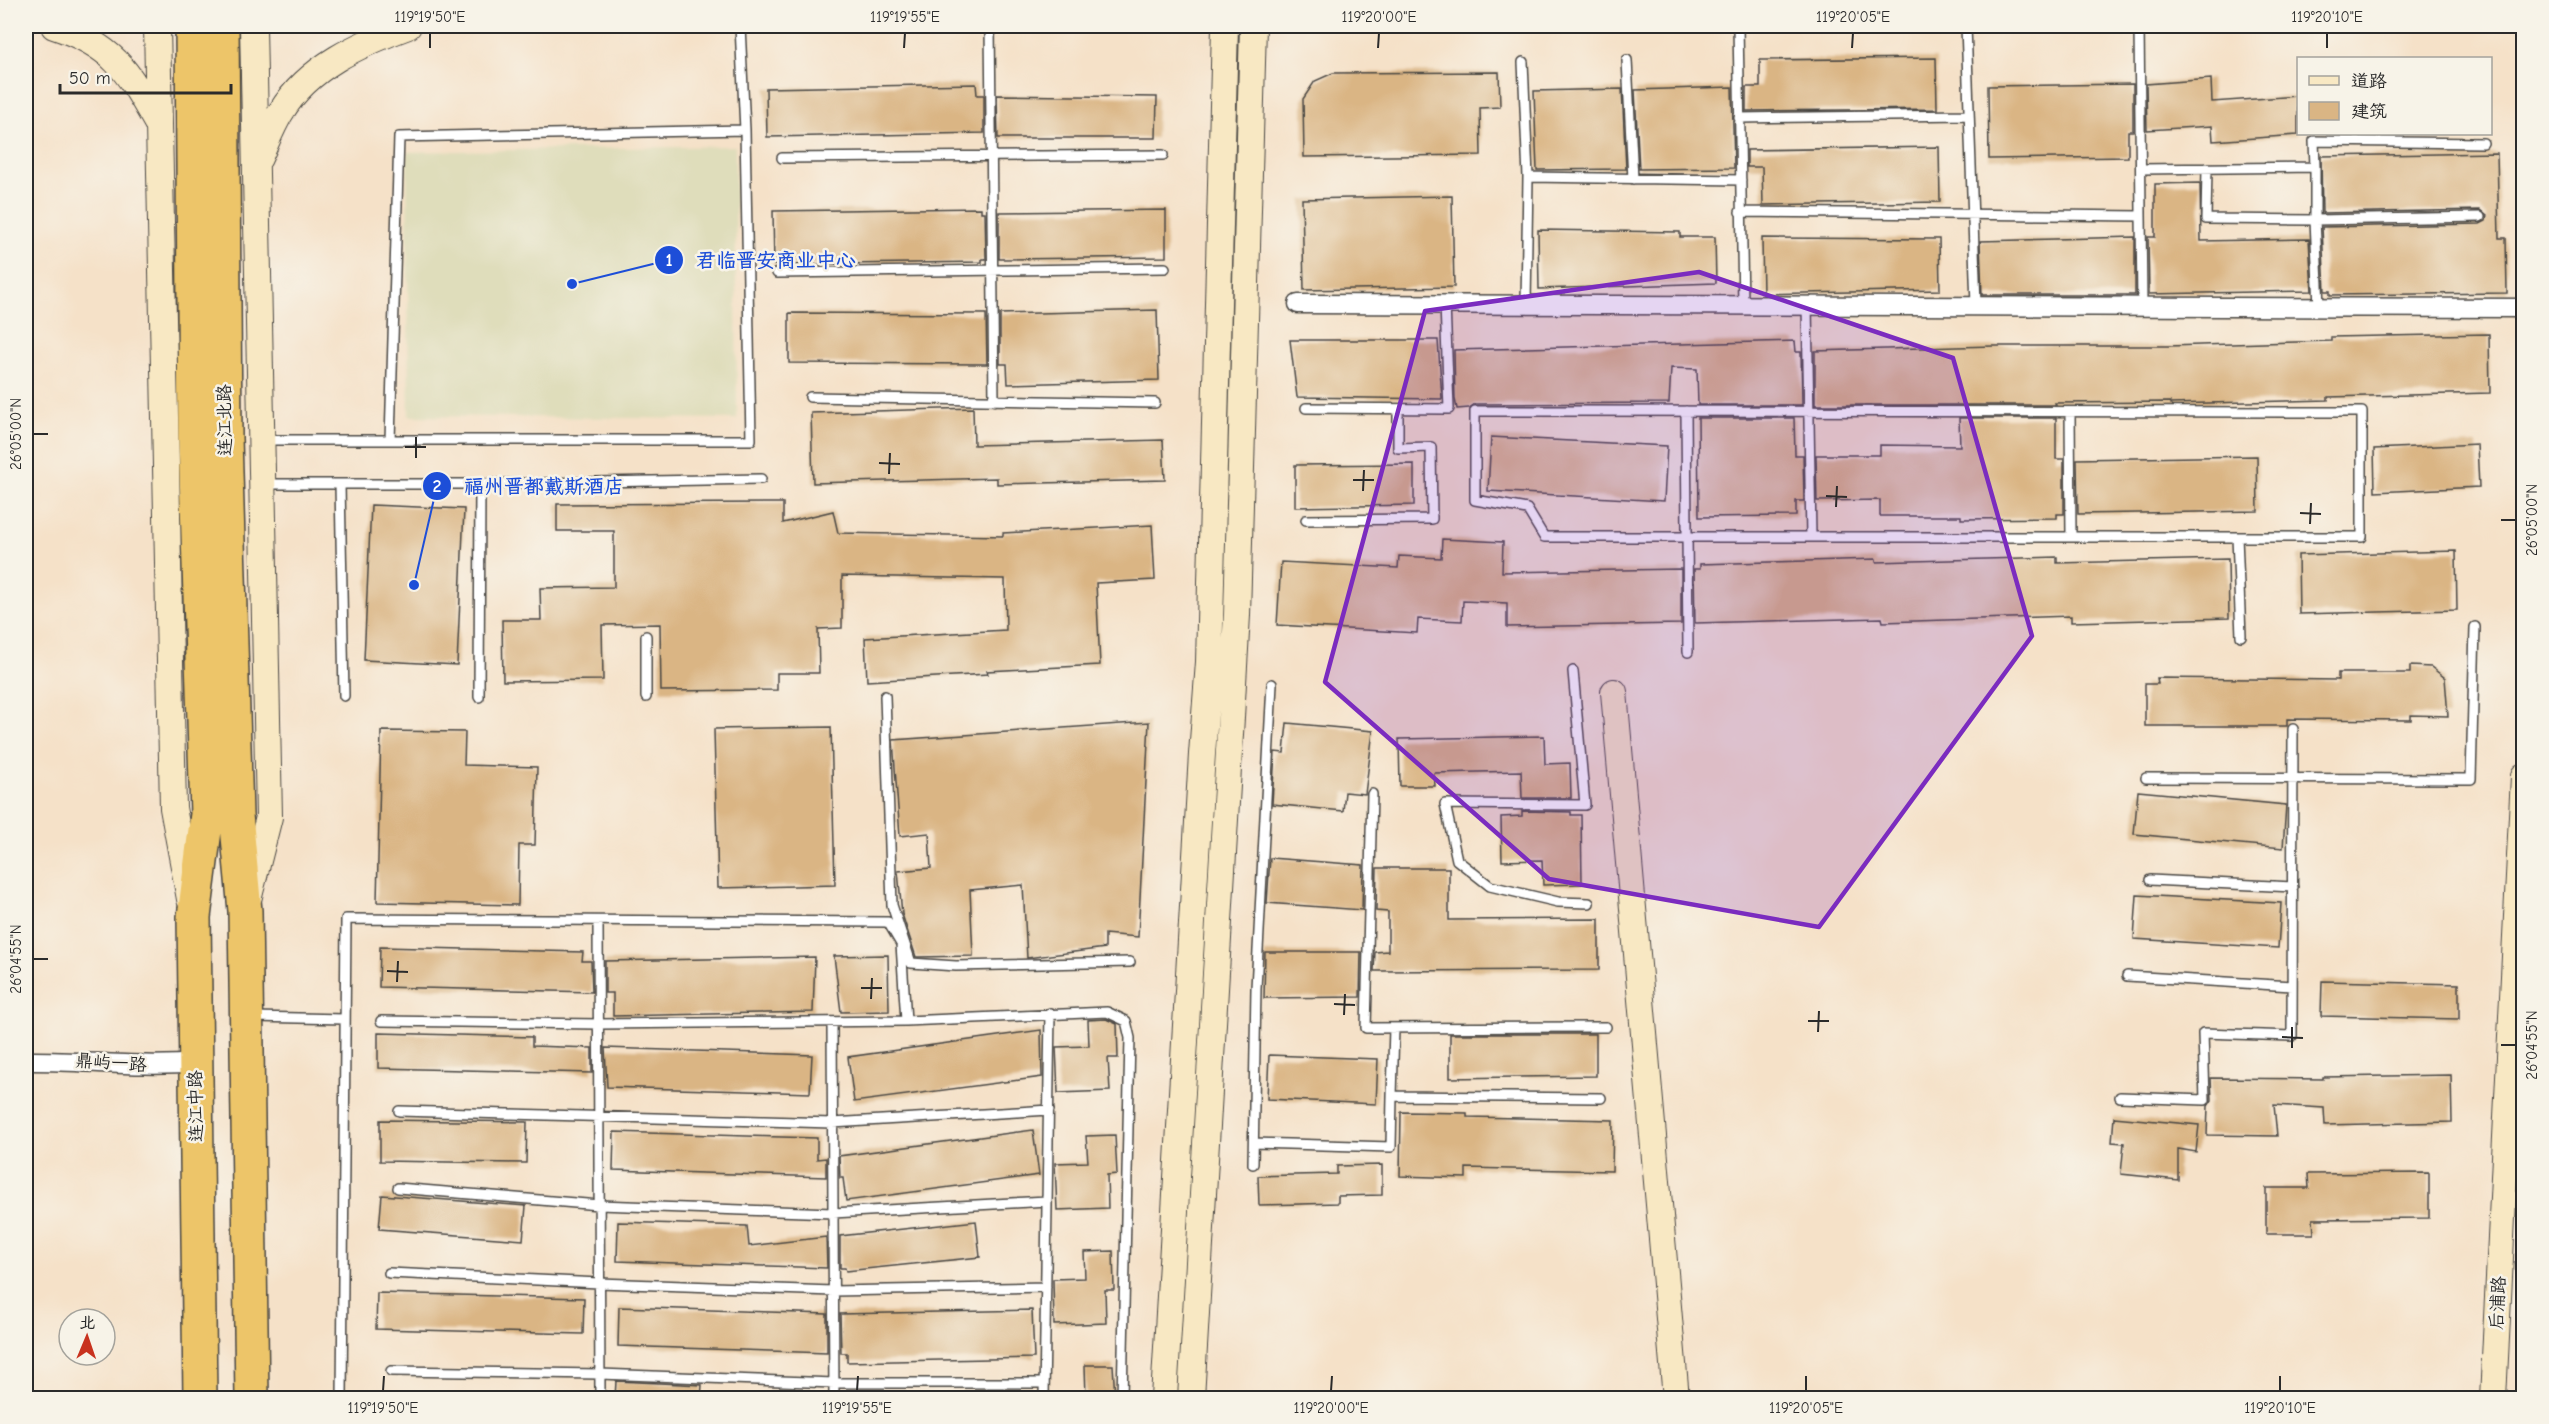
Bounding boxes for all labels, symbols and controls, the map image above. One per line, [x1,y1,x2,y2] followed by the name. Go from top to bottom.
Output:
[395,8,465,26] text: 119°19'50"E
[870,8,940,26] text: 119°19'55"E
[1342,8,1416,26] text: 119°20'00"E
[1816,8,1890,26] text: 119°20'05"E
[2291,8,2363,26] text: 119°20'10"E
[60,57,231,95] scale bar
[2297,57,2492,135] legend
[69,68,111,89] text: 50 m
[2351,71,2387,92] text: 道路
[2351,101,2387,122] text: 建筑
[654,241,868,279] callout: 君临晋安商业中心
[696,249,856,272] text: 君临晋安商业中心
[665,250,673,271] text: 1
[214,384,236,456] street label: 连江北路
[7,398,25,470] text: 26°05'00"N
[422,467,636,505] callout: 福州晋都戴斯酒店
[464,475,624,498] text: 福州晋都戴斯酒店
[433,476,442,497] text: 2
[2523,484,2541,556] text: 26°05'00"N
[7,924,25,994] text: 26°04'55"N
[2523,1010,2541,1080] text: 26°04'55"N
[74,1050,148,1076] street label: 鼎屿一路
[185,1070,207,1142] street label: 连江中路
[2486,1275,2510,1331] street label: 后浦路
[57,1307,117,1367] north arrow
[79,1314,96,1332] text: 北
[348,1399,418,1417] text: 119°19'50"E
[822,1399,892,1417] text: 119°19'55"E
[1294,1399,1368,1417] text: 119°20'00"E
[1769,1399,1843,1417] text: 119°20'05"E
[2244,1399,2316,1417] text: 119°20'10"E

